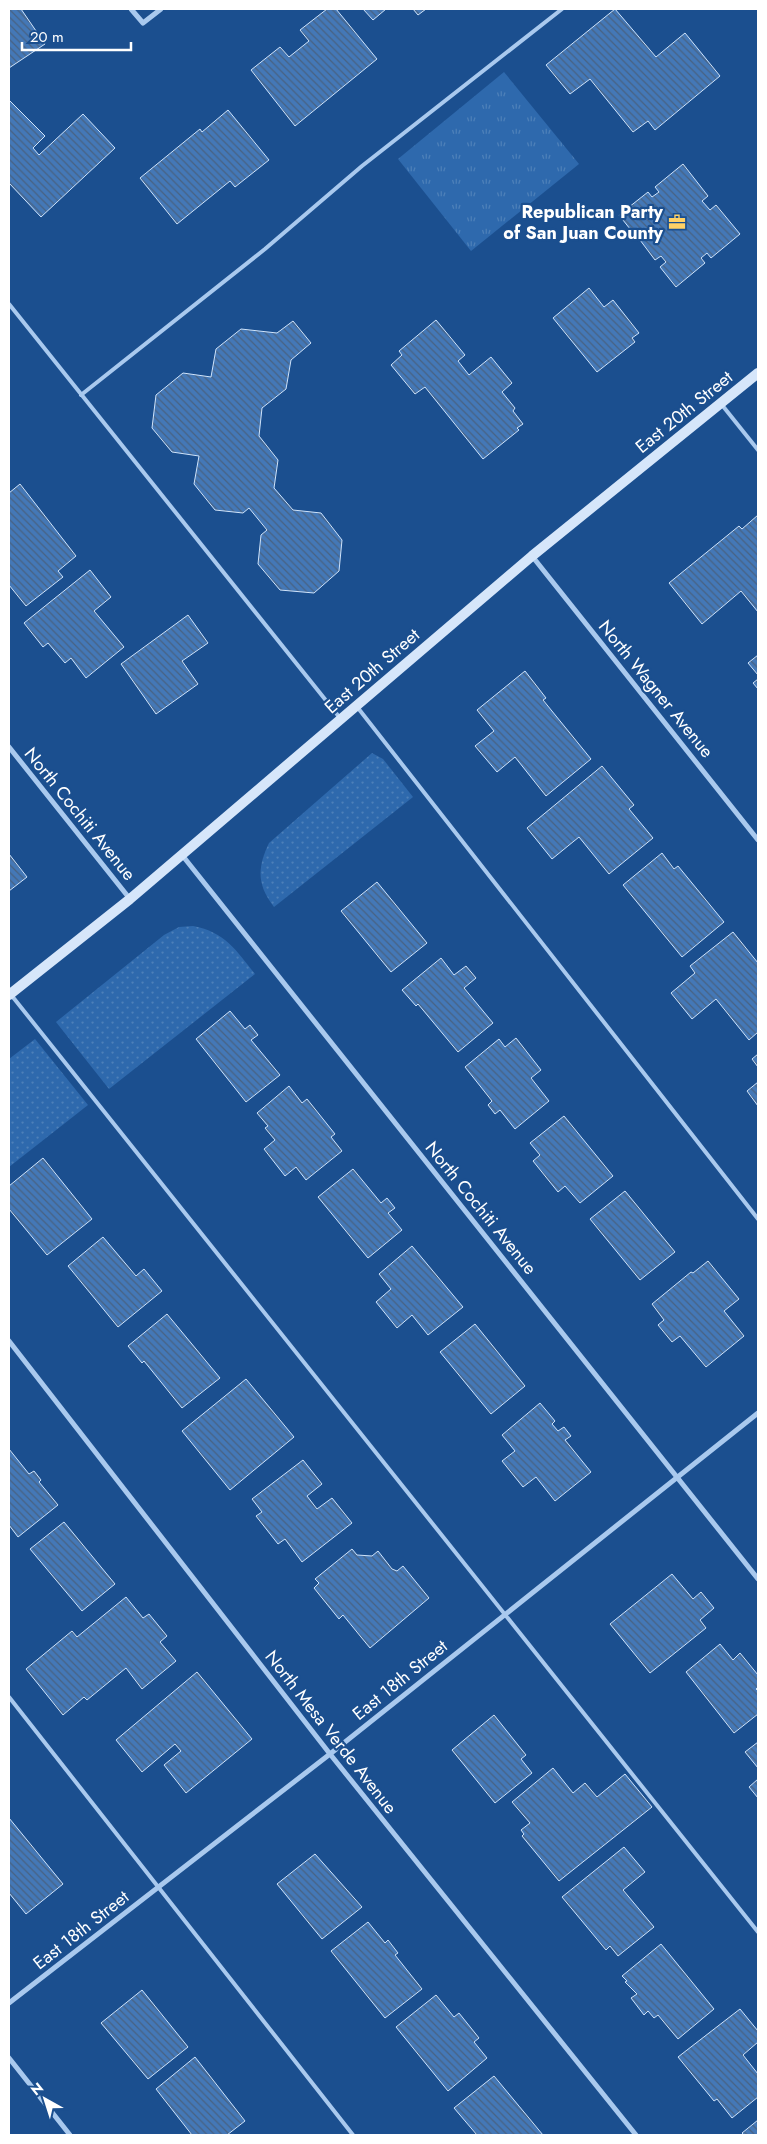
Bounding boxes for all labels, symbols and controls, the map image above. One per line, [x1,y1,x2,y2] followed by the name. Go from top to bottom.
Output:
[22,20,131,52] scale bar
[30,26,64,48] text: 20 m
[503,199,664,246] place label: Republican Party of San Juan County
[667,212,687,232] office icon: Republican Party of San Juan County
[630,364,739,459] street label: East 20th Street
[592,615,720,763] street label: North Wagner Avenue
[319,622,426,720] street label: East 20th Street
[18,742,142,886] street label: North Cochiti Avenue
[419,1136,543,1280] street label: North Cochiti Avenue
[347,1633,454,1726] street label: East 18th Street
[259,1645,403,1819] street label: North Mesa Verde Avenue
[27,1884,135,1976] street label: East 18th Street
[20,2074,70,2124] north arrow
[26,2078,47,2100] text: N

